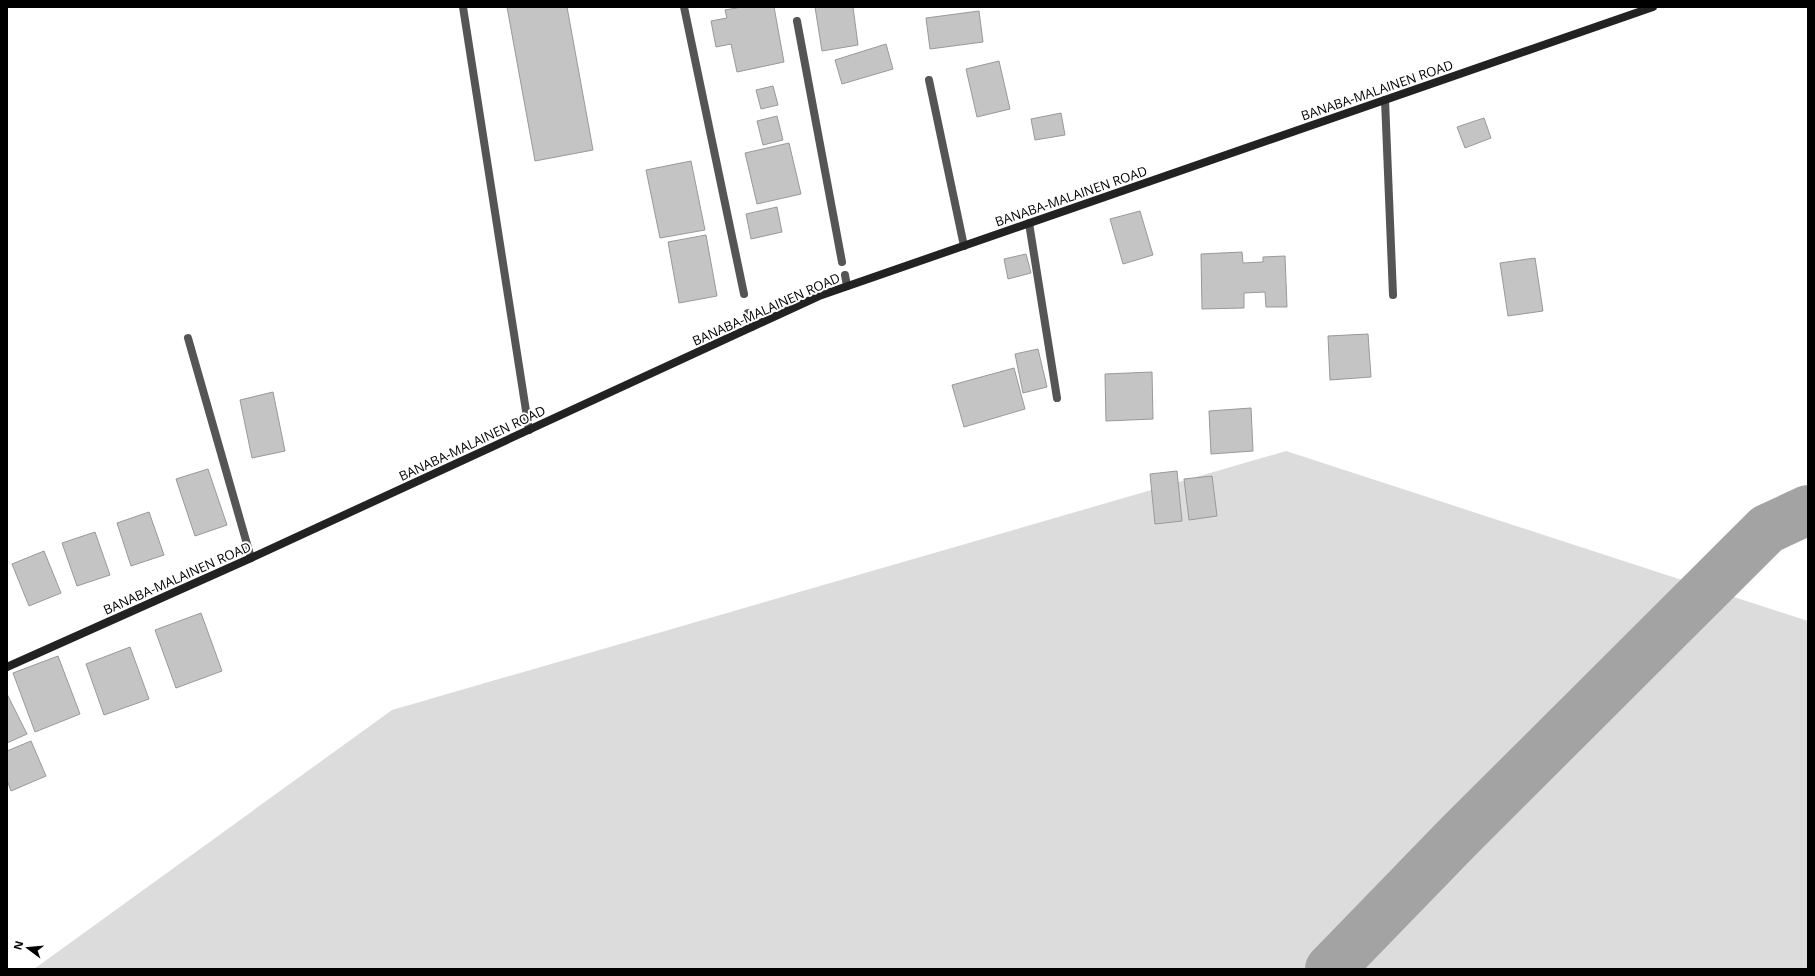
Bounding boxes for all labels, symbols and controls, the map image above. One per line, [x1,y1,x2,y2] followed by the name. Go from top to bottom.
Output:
[1298,55,1456,125] street label: BANABA-MALAINEN ROAD
[992,161,1150,231] street label: BANABA-MALAINEN ROAD
[689,268,843,350] street label: BANABA-MALAINEN ROAD
[396,401,548,485] street label: BANABA-MALAINEN ROAD
[100,537,254,619] street label: BANABA-MALAINEN ROAD
[8,928,48,968] north arrow
[9,939,26,951] text: N

